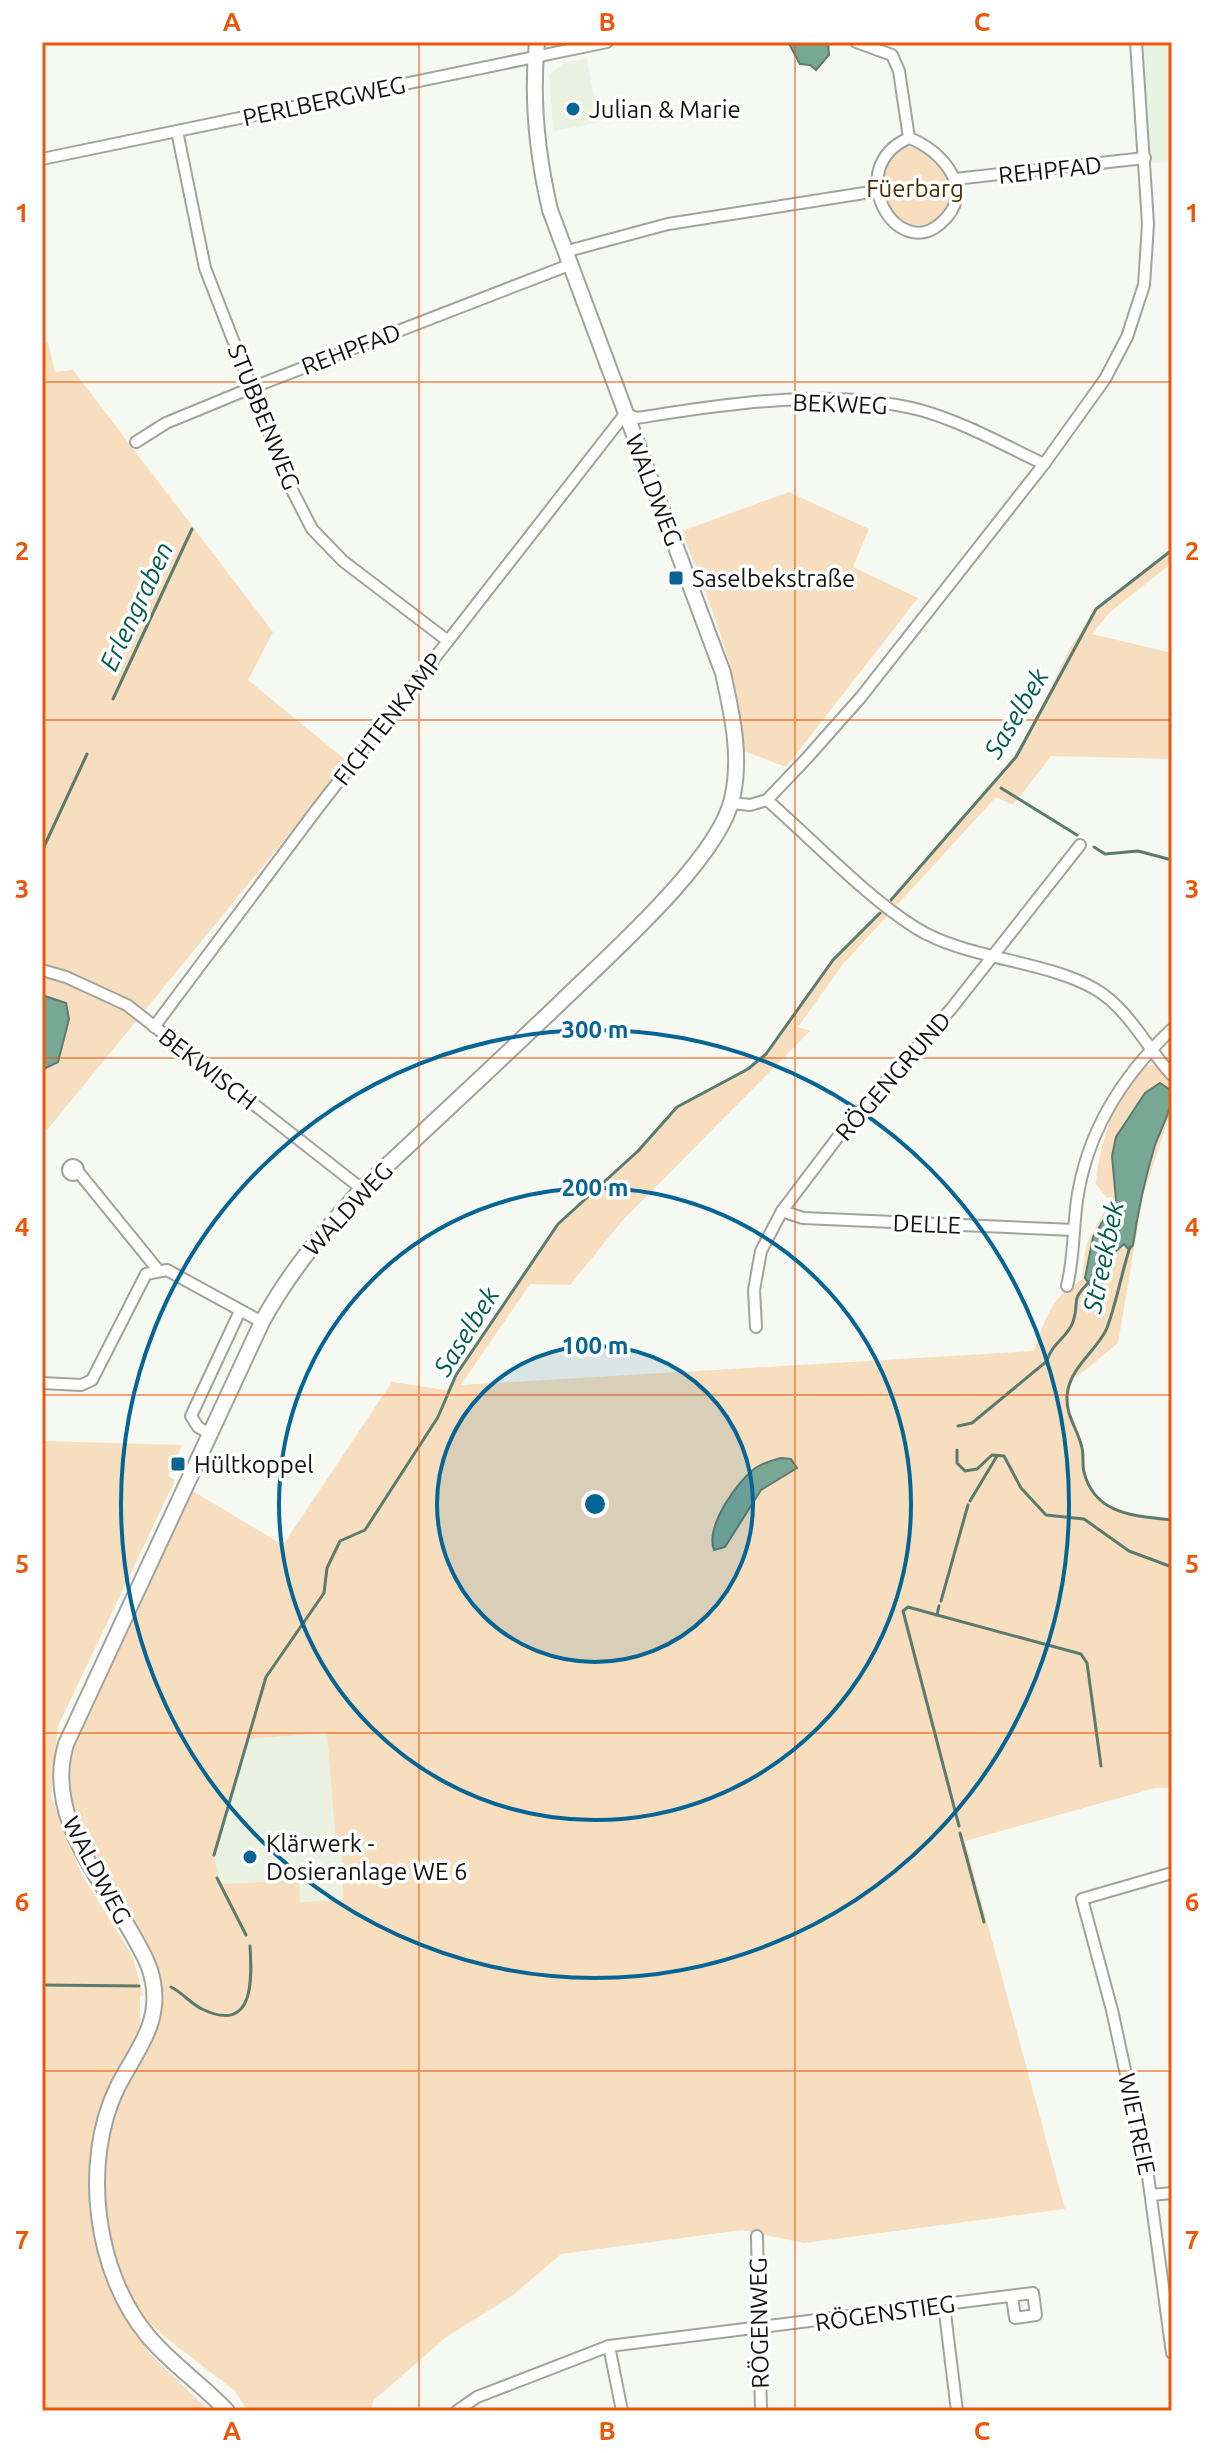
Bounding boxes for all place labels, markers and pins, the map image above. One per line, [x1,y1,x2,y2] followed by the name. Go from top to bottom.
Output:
[589,96,741,123] place label: Julian & Marie
[564,100,582,118] marker: Julian & Marie
[692,565,855,592] place label: Saselbekstraße
[667,569,685,587] marker: Saselbekstraße
[194,1451,313,1478] place label: Hültkoppel
[169,1455,187,1473] marker: Hültkoppel
[581,1490,609,1518] centre of rings
[266,1830,467,1885] place label: Klärwerk - Dosieranlage WE 6
[241,1848,259,1866] marker: Klärwerk - Dosieranlage WE 6

